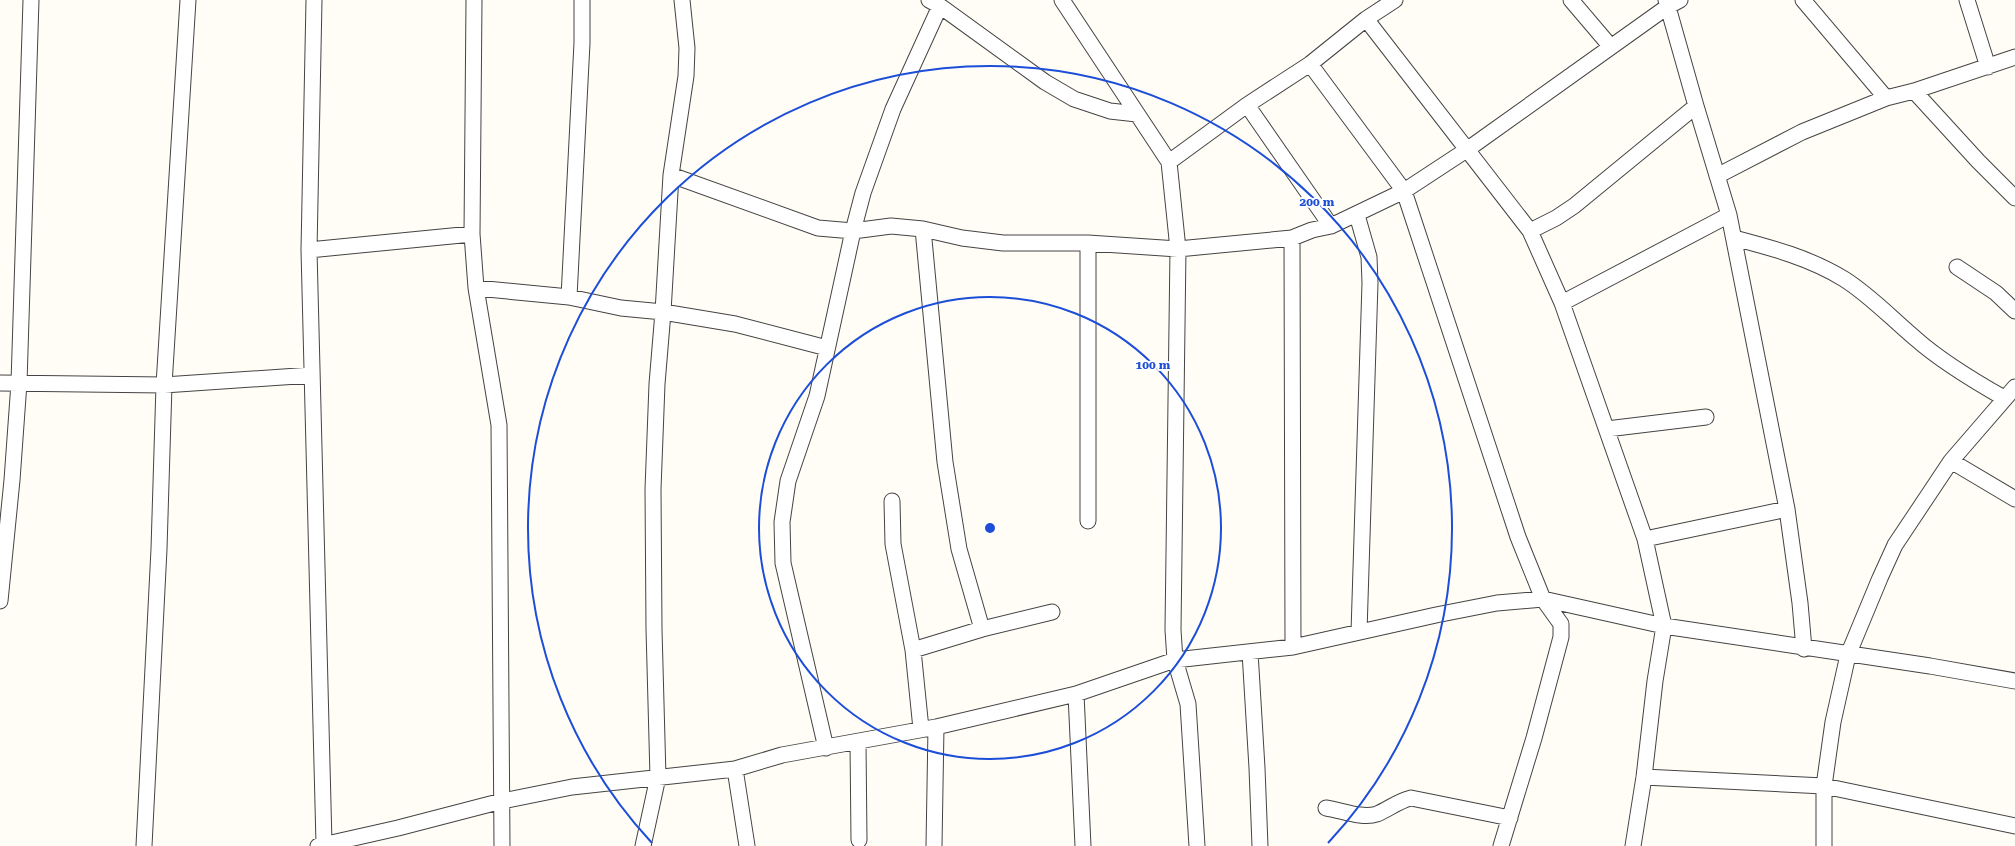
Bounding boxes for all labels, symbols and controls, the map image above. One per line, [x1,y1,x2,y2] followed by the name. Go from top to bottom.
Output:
[1300,195,1335,209] text: 200 m
[1136,358,1171,372] text: 100 m
[983,521,997,535] centre of rings

